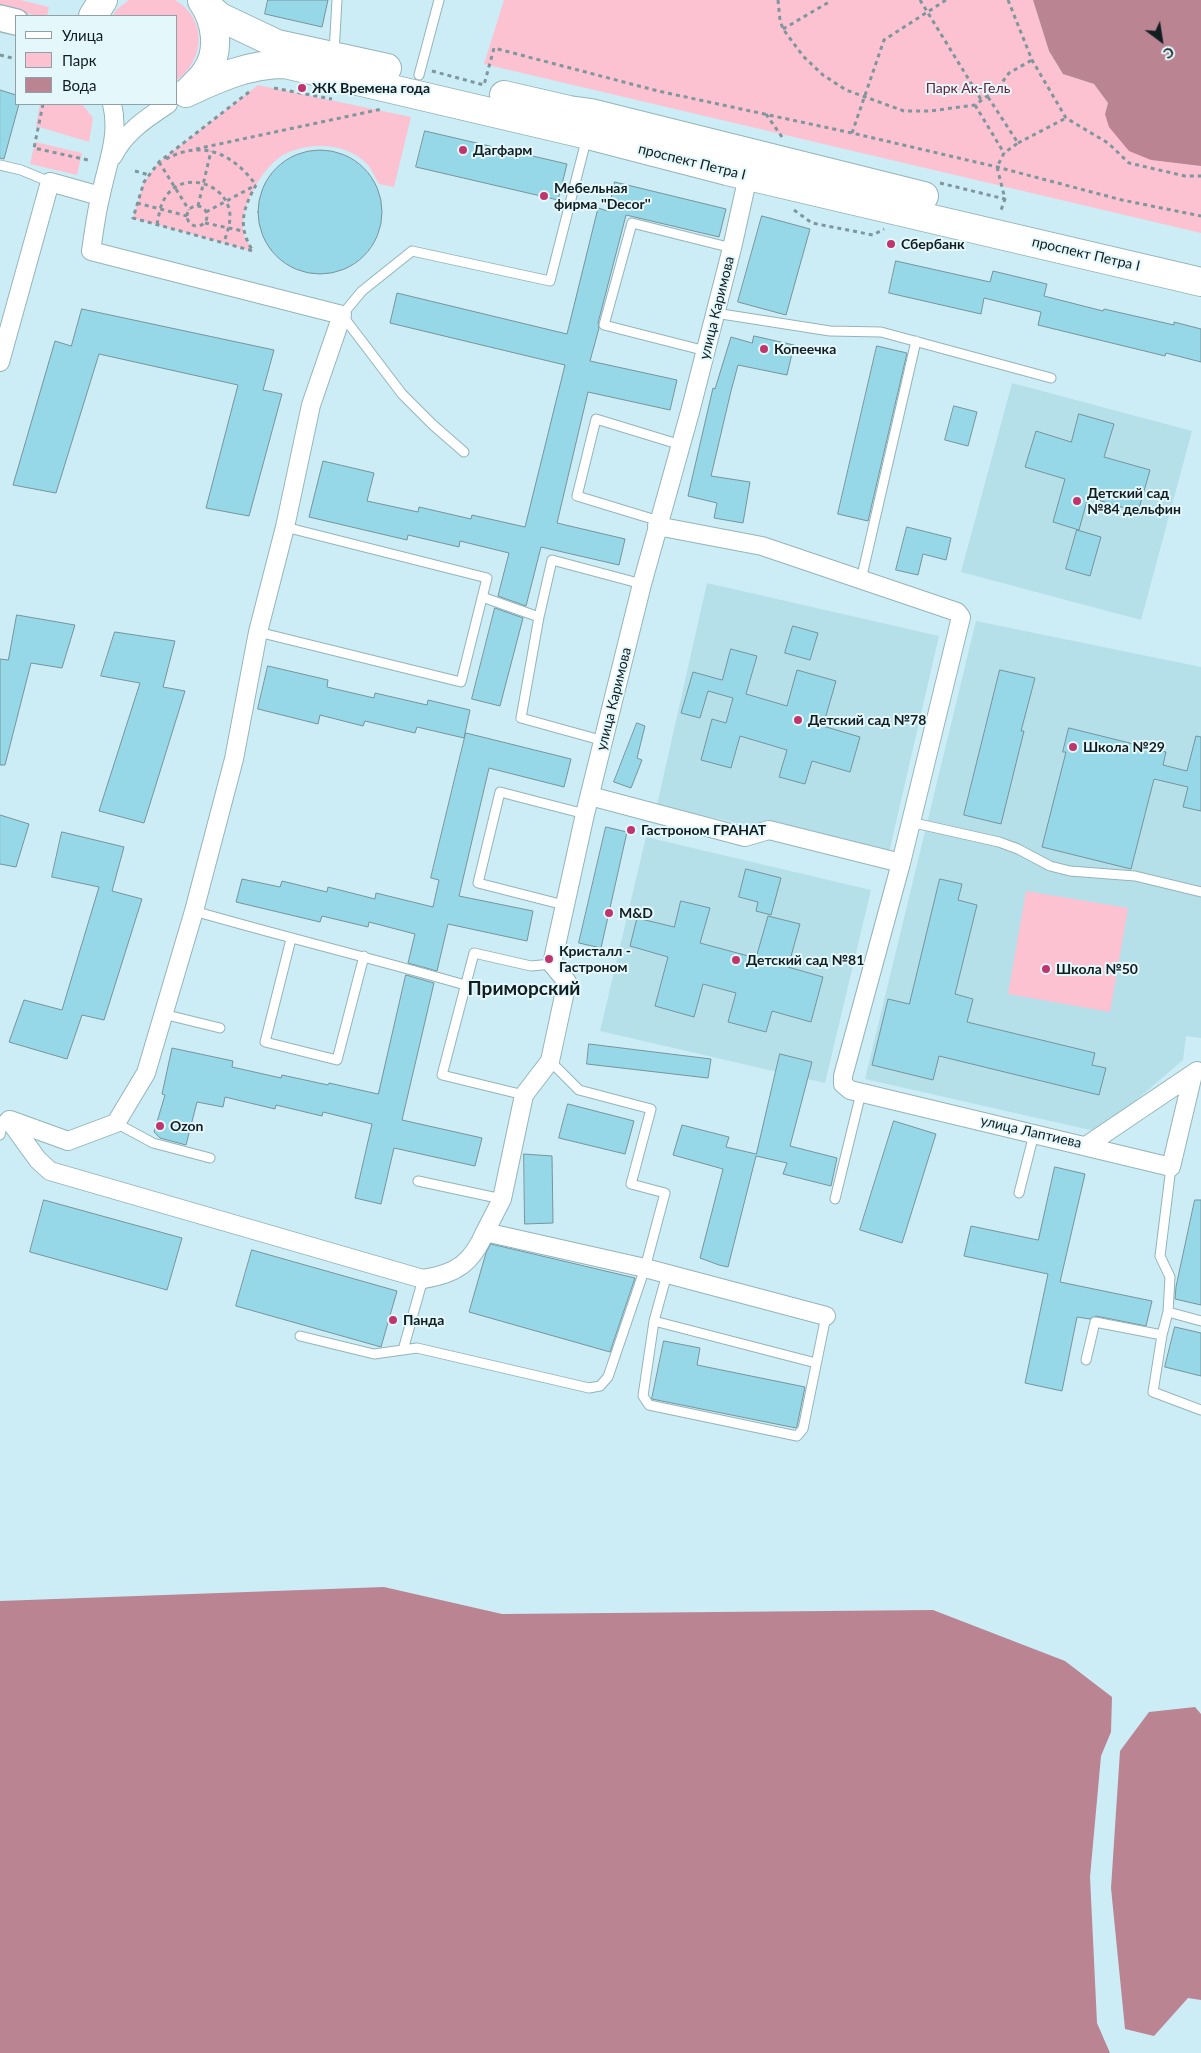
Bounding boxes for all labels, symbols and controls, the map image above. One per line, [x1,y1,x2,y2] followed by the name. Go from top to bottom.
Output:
[15,15,178,105] legend
[1136,15,1186,65] north arrow
[62,26,103,44] text: Улица
[1161,44,1177,63] text: С
[62,51,96,69] text: Парк
[62,76,97,94] text: Вода
[312,80,430,96] place label: ЖК Времена года
[926,80,1010,96] park label: Парк Ак-Гель
[296,82,308,94] marker: ЖК Времена года
[636,141,748,183] street label: проспект Петра I
[473,142,532,158] place label: Дагфарм
[457,144,469,156] marker: Дагфарм
[554,180,651,212] place label: Мебельная фирма ''Decor''
[538,190,550,202] marker: Мебельная фирма ''Decor''
[1030,233,1142,275] street label: проспект Петра I
[901,236,965,252] place label: Сбербанк
[885,238,897,250] marker: Сбербанк
[696,255,738,361] street label: улица Каримова
[774,341,836,357] place label: Копеечка
[758,343,770,355] marker: Копеечка
[1087,485,1181,518] place label: Детский сад №84 дельфин
[1071,495,1083,507] marker: Детский сад №84 дельфин
[593,646,635,752] street label: улица Каримова
[808,712,926,728] place label: Детский сад №78
[792,714,804,726] marker: Детский сад №78
[1083,739,1165,755] place label: Школа №29
[1067,741,1079,753] marker: Школа №29
[641,822,766,838] place label: Гастроном ГРАНАТ
[625,824,637,836] marker: Гастроном ГРАНАТ
[619,905,653,921] place label: M&D
[603,907,615,919] marker: M&D
[559,943,631,976] place label: Кристалл - Гастроном
[746,952,864,968] place label: Детский сад №81
[543,953,555,965] marker: Кристалл - Гастроном
[730,954,742,966] marker: Детский сад №81
[1056,961,1138,977] place label: Школа №50
[1040,963,1052,975] marker: Школа №50
[468,978,580,1000] district label: Приморский
[979,1112,1083,1152] street label: улица Лаптиева
[170,1118,203,1134] place label: Ozon
[154,1120,166,1132] marker: Ozon
[403,1312,444,1328] place label: Панда
[387,1314,399,1326] marker: Панда

